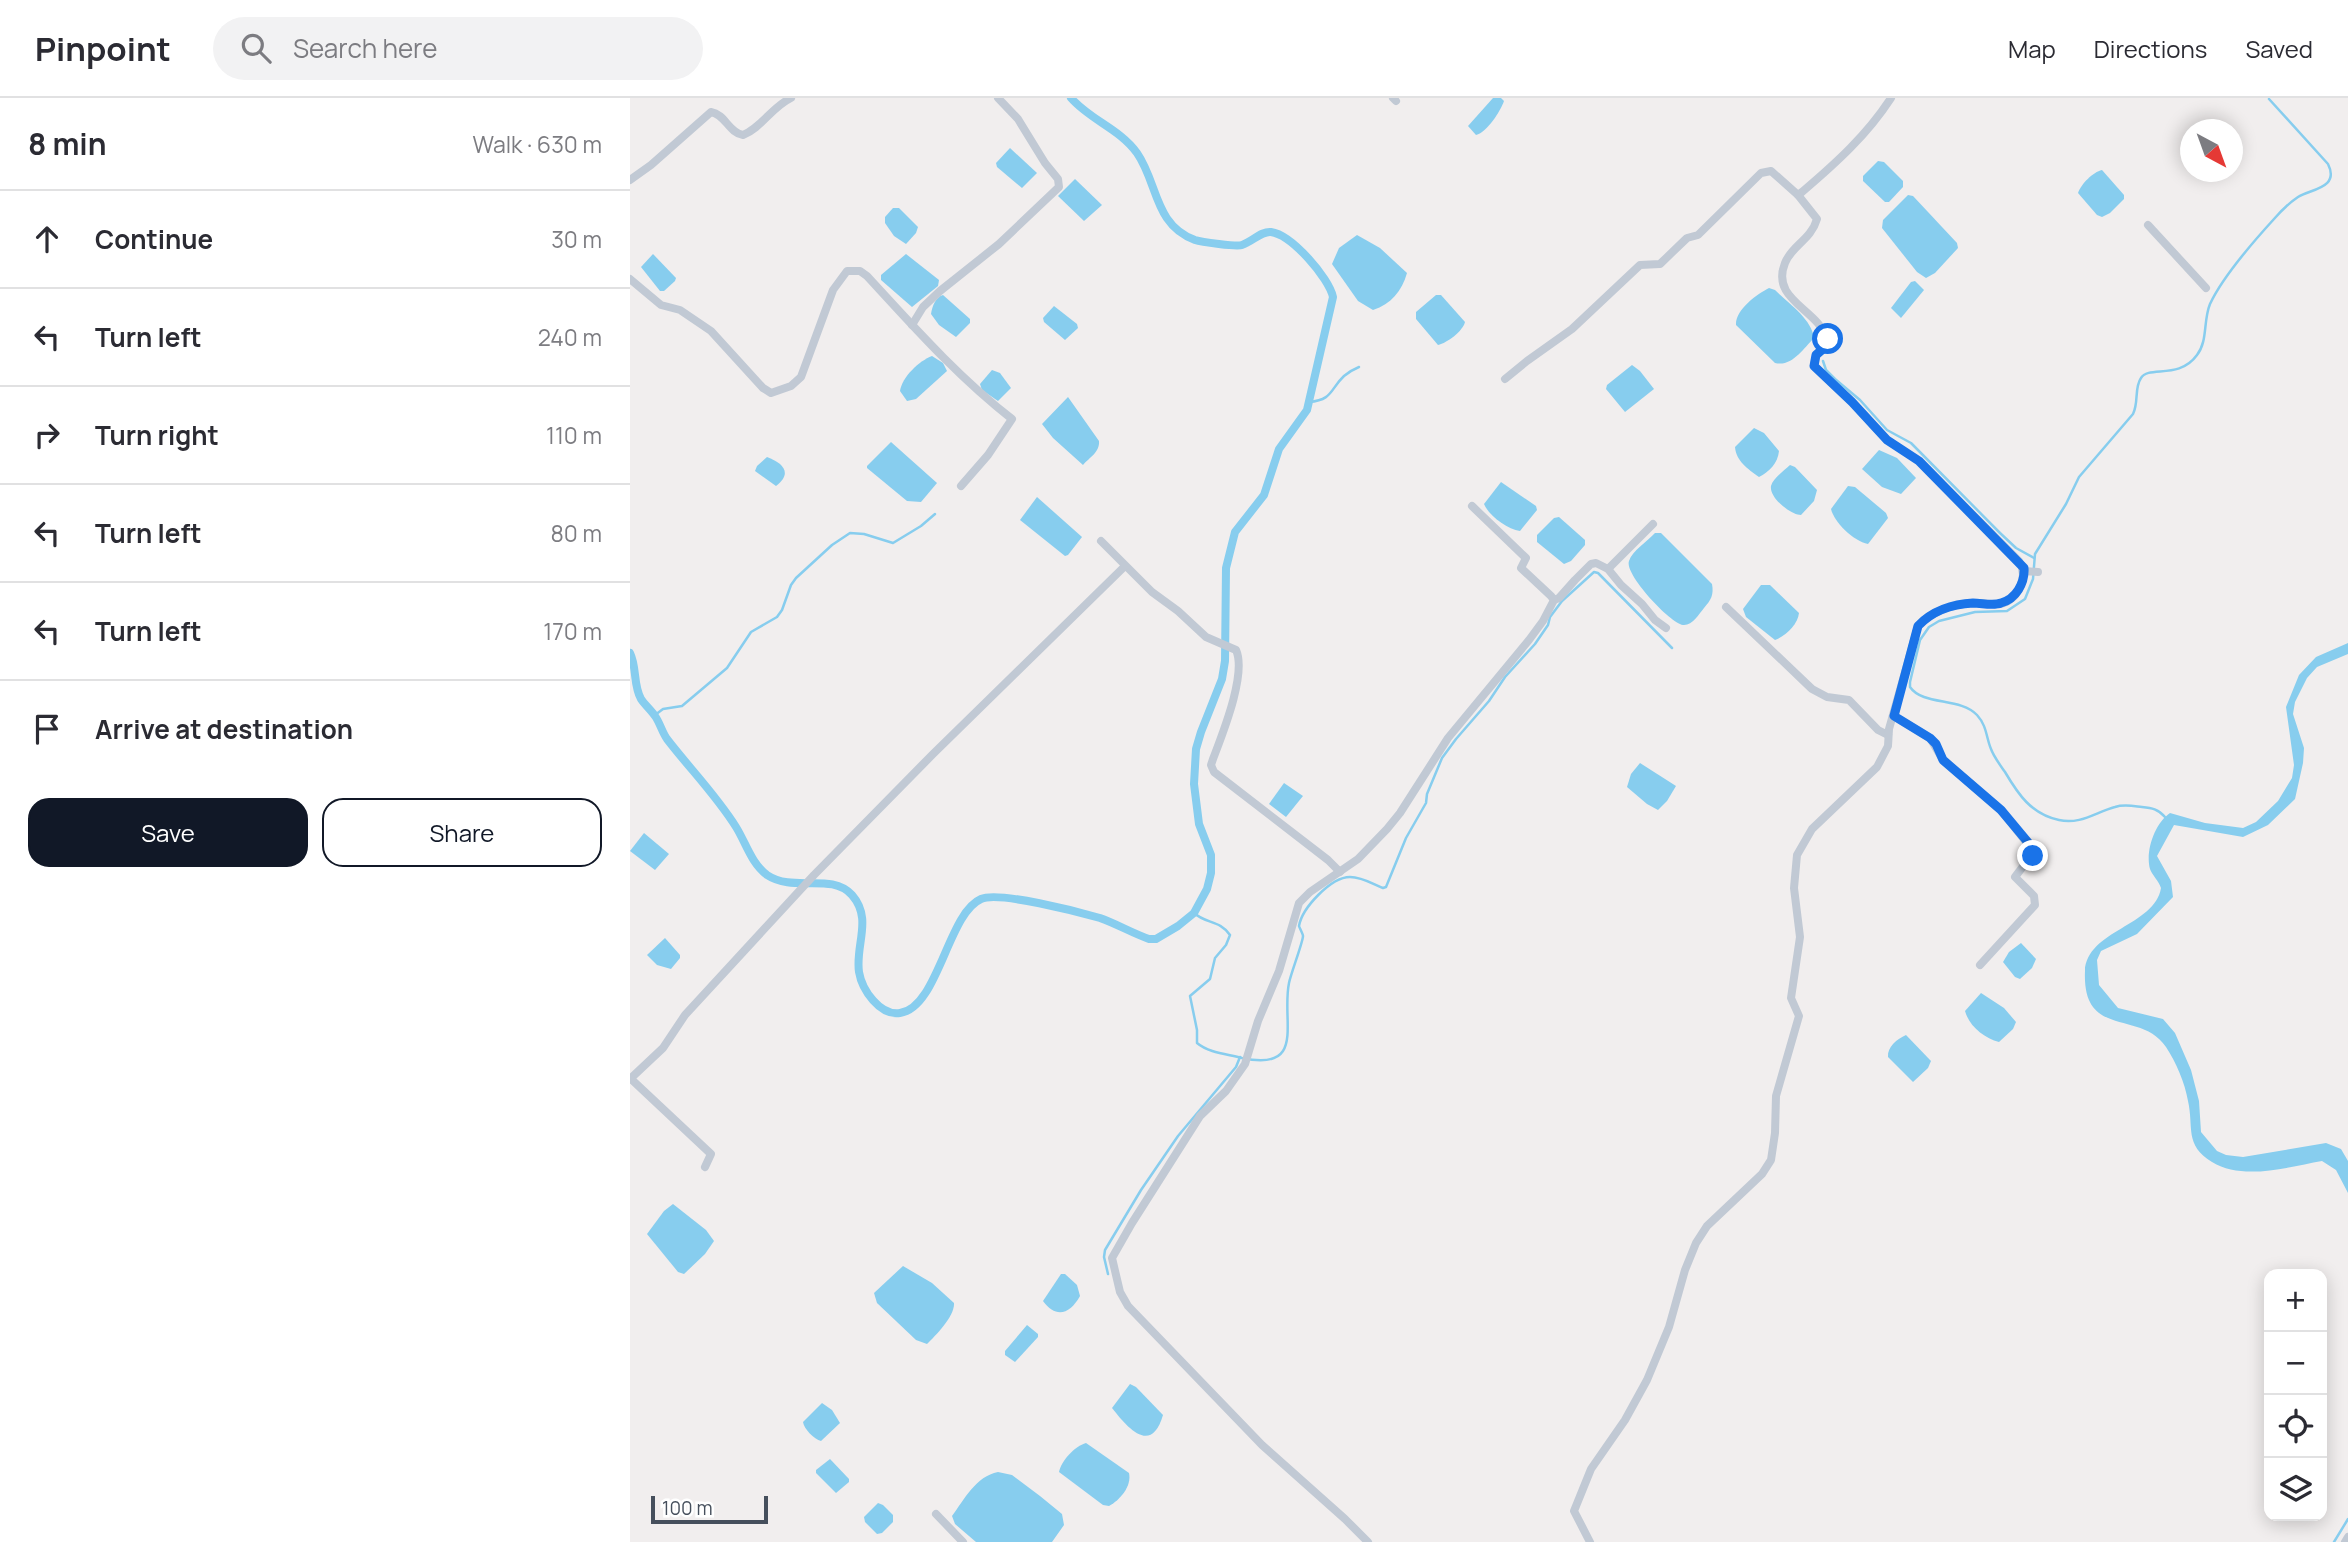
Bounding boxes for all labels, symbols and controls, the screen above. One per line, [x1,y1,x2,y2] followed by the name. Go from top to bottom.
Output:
[213,17,703,80] search box
[35,26,171,71] text: Pinpoint
[237,29,275,67] icon: search
[293,30,437,66] text: Search here
[2008,32,2056,65] text: Map
[2094,32,2207,65] text: Directions
[2245,32,2313,65] text: Saved
[2180,119,2243,182] north arrow
[28,123,107,164] text: 8 min
[472,128,602,160] text: Walk · 630 m
[28,220,66,258] icon: ahead
[95,221,213,257] text: Continue
[551,223,602,255] text: 30 m
[28,318,66,356] icon: left
[95,319,202,355] text: Turn left
[538,321,602,353] text: 240 m
[1812,323,1843,354] route start
[28,416,66,454] icon: right
[95,417,219,453] text: Turn right
[546,419,602,451] text: 110 m
[28,514,66,552] icon: left
[95,515,202,551] text: Turn left
[551,517,602,549] text: 80 m
[28,612,66,650] icon: left
[95,613,202,649] text: Turn left
[543,615,602,647] text: 170 m
[28,710,66,748] icon: arrive
[95,711,353,747] text: Arrive at destination
[28,798,308,867] button: Save
[322,798,602,867] button: Share
[2017,840,2048,871] route end
[2264,1269,2327,1521] map controls
[2264,1269,2327,1332] button: +
[2264,1332,2327,1395] button: −
[2264,1395,2327,1458] button: locate
[2264,1458,2327,1521] button: layers
[651,1493,768,1525] scale bar
[662,1495,713,1521] text: 100 m

